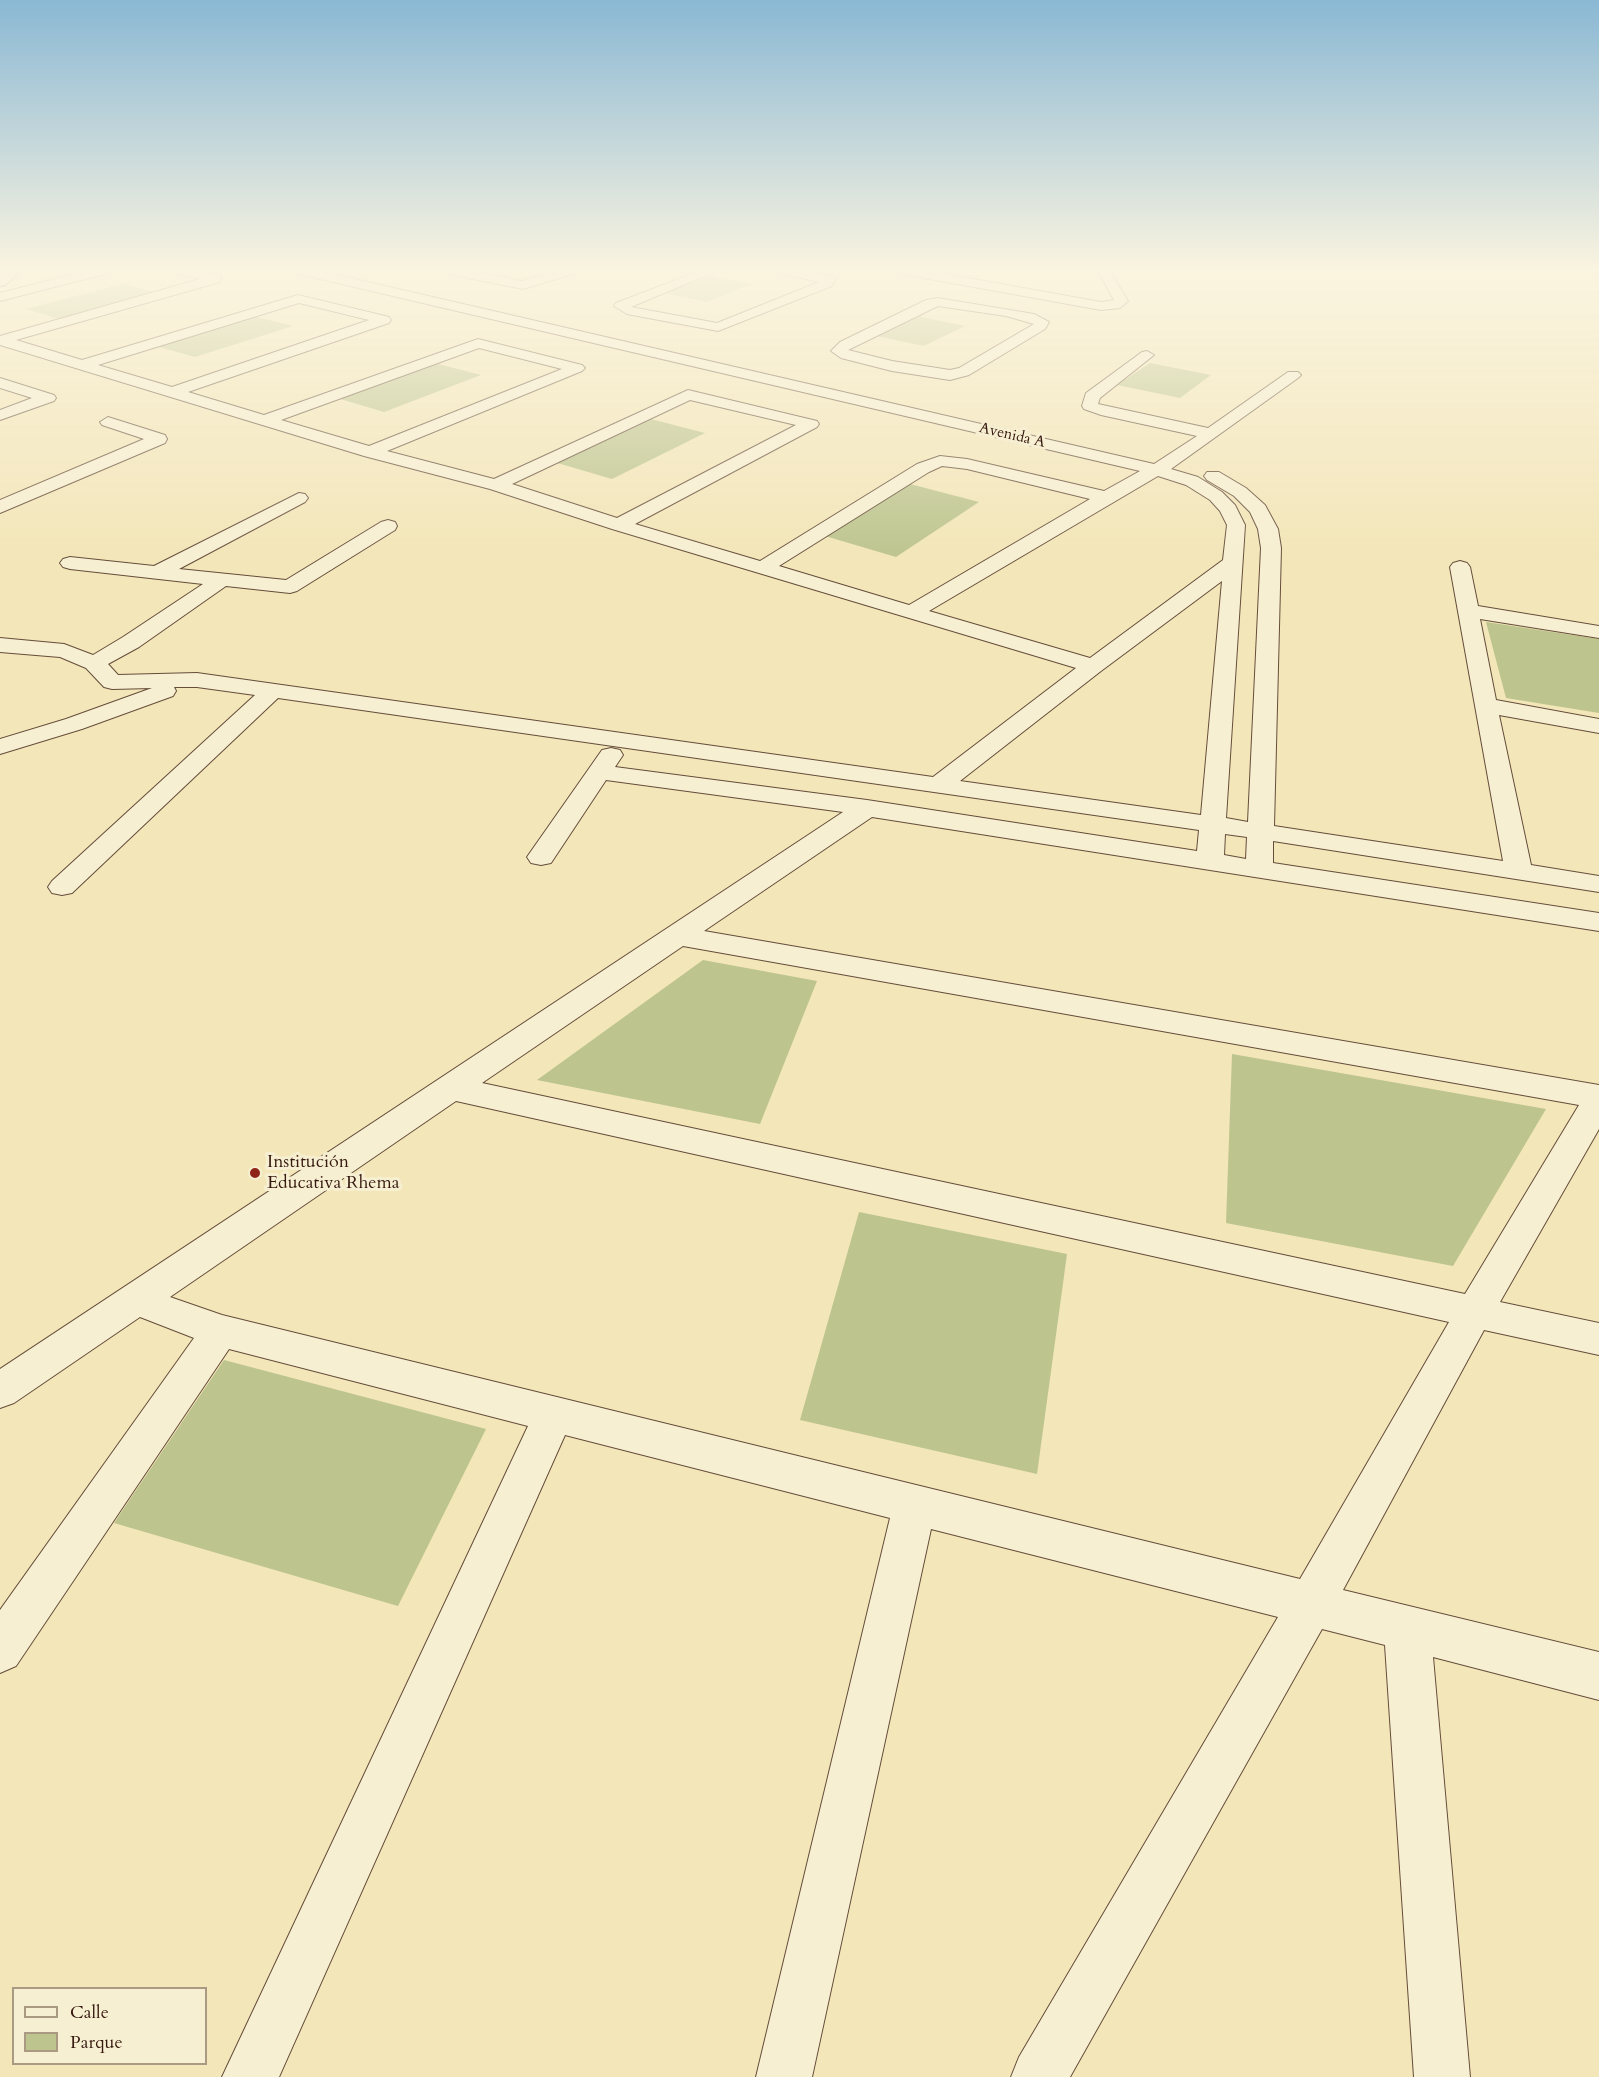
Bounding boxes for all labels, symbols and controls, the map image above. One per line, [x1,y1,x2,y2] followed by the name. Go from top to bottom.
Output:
[977,420,1047,452] street label: Avenida A
[267,1152,400,1194] place label: Institución Educativa Rhema
[248,1166,262,1180] marker: Institución Educativa Rhema
[12,1987,207,2065] legend
[70,2000,109,2025] text: Calle
[70,2030,123,2055] text: Parque

